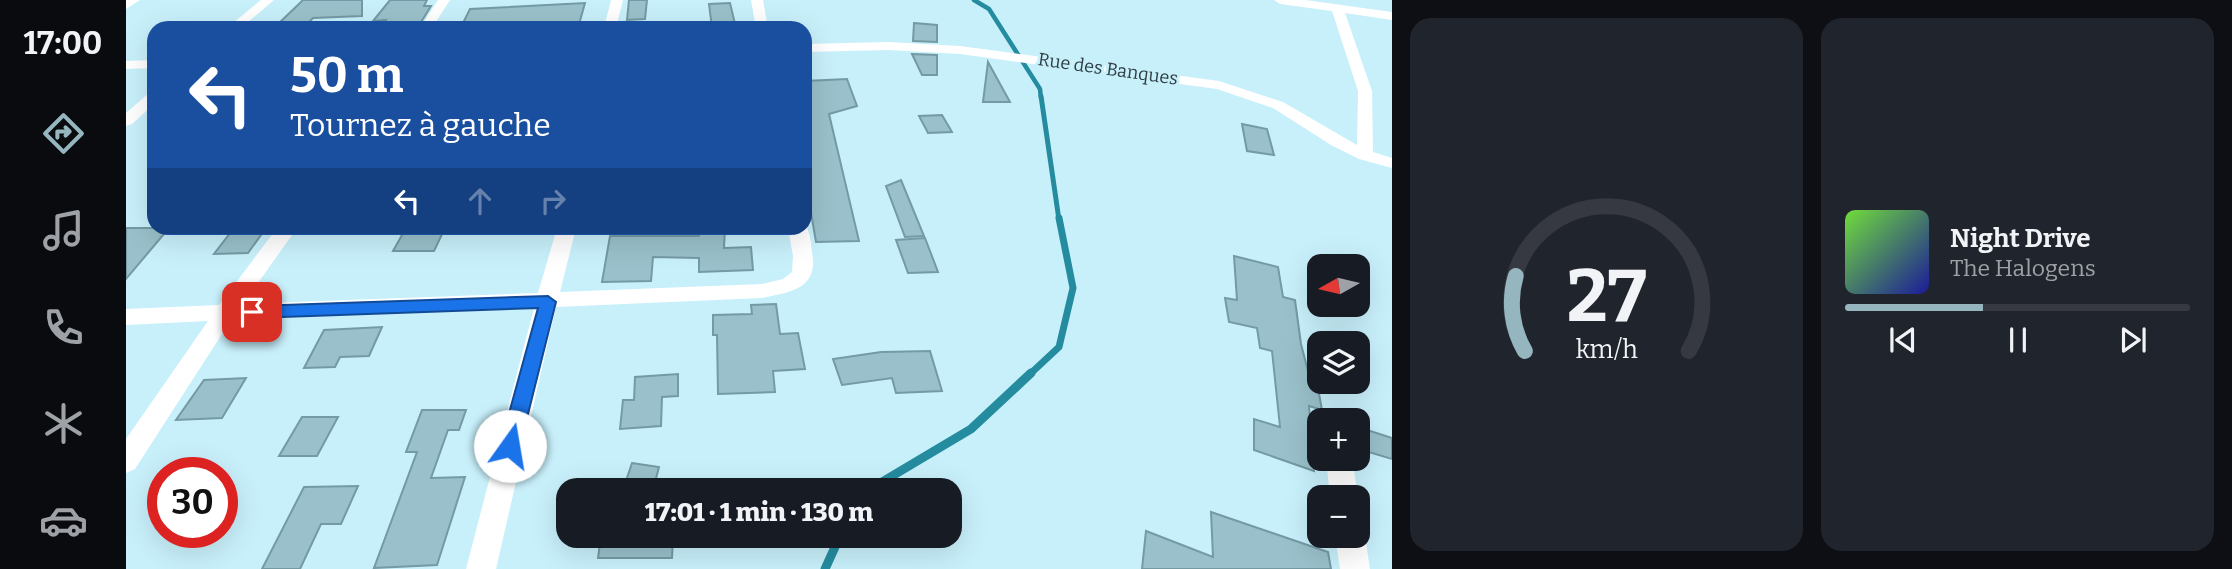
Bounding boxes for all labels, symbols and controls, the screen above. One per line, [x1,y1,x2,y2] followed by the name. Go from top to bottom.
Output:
[24,24,102,62] text: 17:00
[290,46,403,105] text: 50 m
[1036,48,1180,90] street label: Rue des Banques
[175,49,266,140] icon: left
[290,106,551,144] text: Tournez à gauche
[39,109,88,158] icon: directions
[388,182,426,220] icon: left
[461,182,499,220] icon: ahead
[534,182,572,220] icon: right
[39,206,88,255] icon: music
[1950,223,2091,254] text: Night Drive
[1567,253,1646,340] text: 27
[1307,254,1370,317] north arrow
[1307,254,1370,548] map controls
[1950,254,2096,282] text: The Halogens
[222,282,282,342] pin
[233,293,271,331] icon: arrive
[39,303,88,352] icon: phone
[1884,321,1922,359] icon: previous
[1999,321,2037,359] icon: pause
[2114,321,2152,359] icon: next
[1307,331,1370,394] button: layers
[1576,334,1638,364] text: km/h
[39,399,88,448] icon: climate
[1307,408,1370,471] button: +
[473,409,547,483] position arrow
[147,457,238,548] speed limit sign: 30
[1307,485,1370,548] button: −
[39,496,88,545] icon: car
[645,497,873,528] text: 17:01 · 1 min · 130 m

